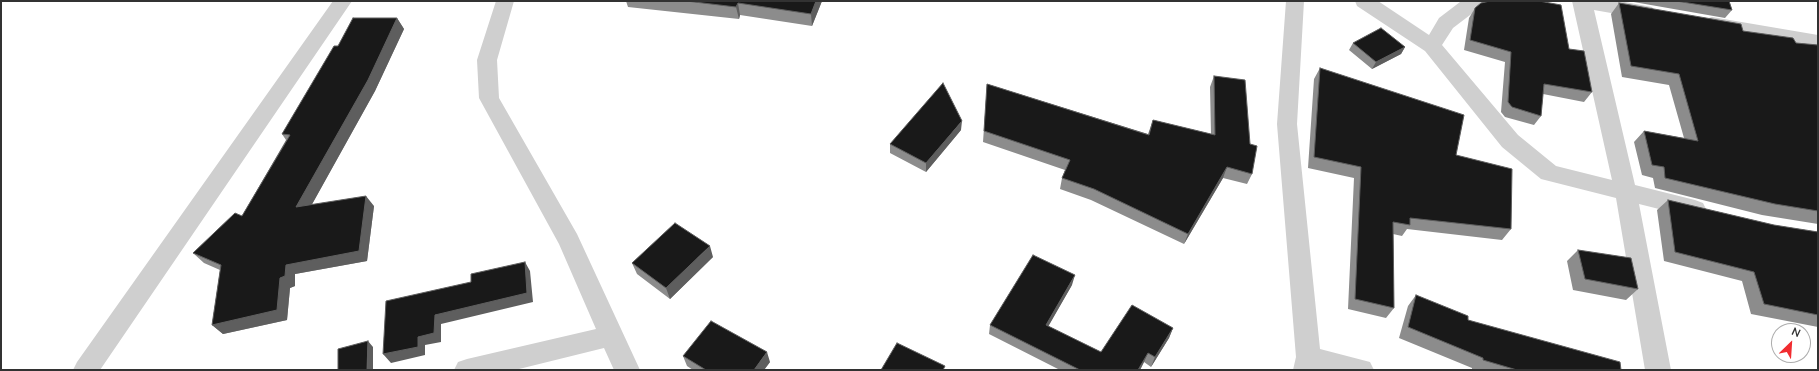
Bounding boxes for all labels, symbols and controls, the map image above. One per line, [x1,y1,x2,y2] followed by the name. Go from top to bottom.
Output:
[1771,323,1811,363] north arrow
[1789,324,1803,341] text: N

